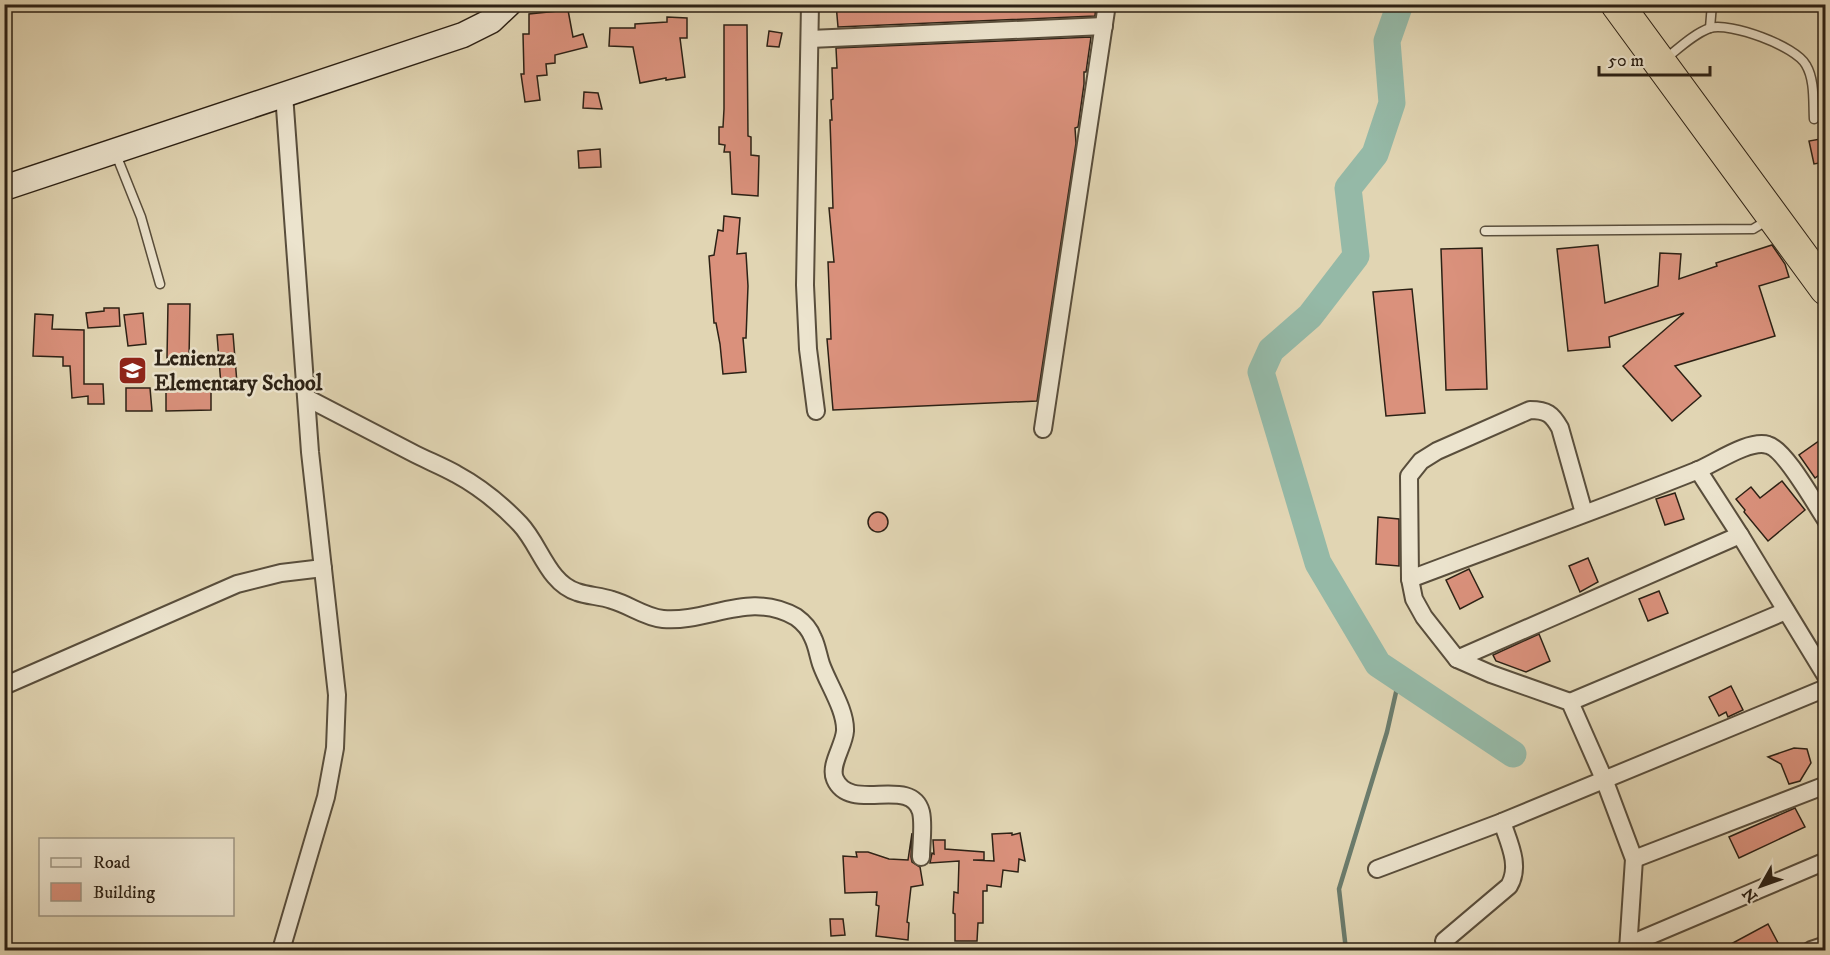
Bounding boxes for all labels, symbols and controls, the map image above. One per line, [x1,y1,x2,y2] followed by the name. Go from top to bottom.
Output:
[1599,39,1710,77] scale bar
[1608,50,1644,72] text: 50 m
[154,345,323,397] place label: Lenienza Elementary School
[117,355,149,387] school or university icon: Lenienza Elementary School
[39,838,234,916] legend
[93,852,130,874] text: Road
[1731,856,1791,916] north arrow
[93,882,155,904] text: Building
[1738,884,1762,906] text: N

